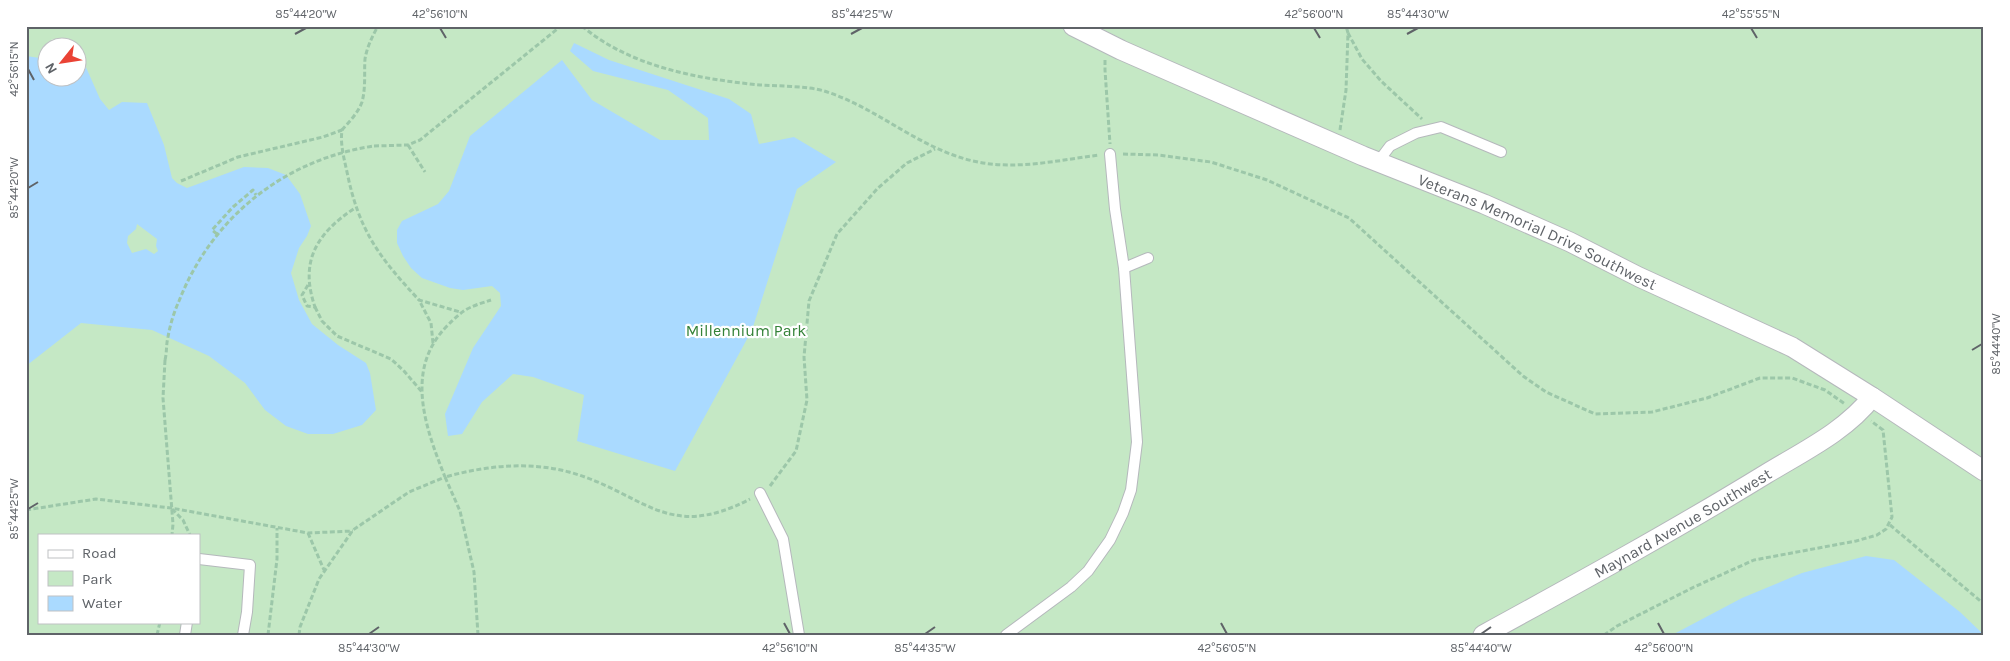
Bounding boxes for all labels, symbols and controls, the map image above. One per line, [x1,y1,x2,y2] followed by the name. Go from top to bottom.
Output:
[275,7,337,21] text: 85°44'20"W
[412,7,468,21] text: 42°56'10"N
[831,7,893,21] text: 85°44'25"W
[1284,7,1344,21] text: 42°56'00"N
[1387,7,1449,21] text: 85°44'30"W
[1722,7,1780,21] text: 42°55'55"N
[38,38,88,88] north arrow
[7,41,21,97] text: 42°56'15"N
[41,60,61,77] text: N
[7,157,21,219] text: 85°44'20"W
[1415,170,1660,294] street label: Veterans Memorial Drive Southwest
[1989,313,2003,375] text: 85°44'40"W
[686,321,806,340] park label: Millennium Park
[1591,464,1775,582] street label: Maynard Avenue Southwest
[7,478,21,540] text: 85°44'25"W
[38,534,200,624] legend
[82,544,117,562] text: Road
[82,570,112,588] text: Park
[82,594,123,612] text: Water
[338,641,400,655] text: 85°44'30"W
[762,641,818,655] text: 42°56'10"N
[894,641,956,655] text: 85°44'35"W
[1198,641,1256,655] text: 42°56'05"N
[1450,641,1512,655] text: 85°44'40"W
[1634,641,1694,655] text: 42°56'00"N

